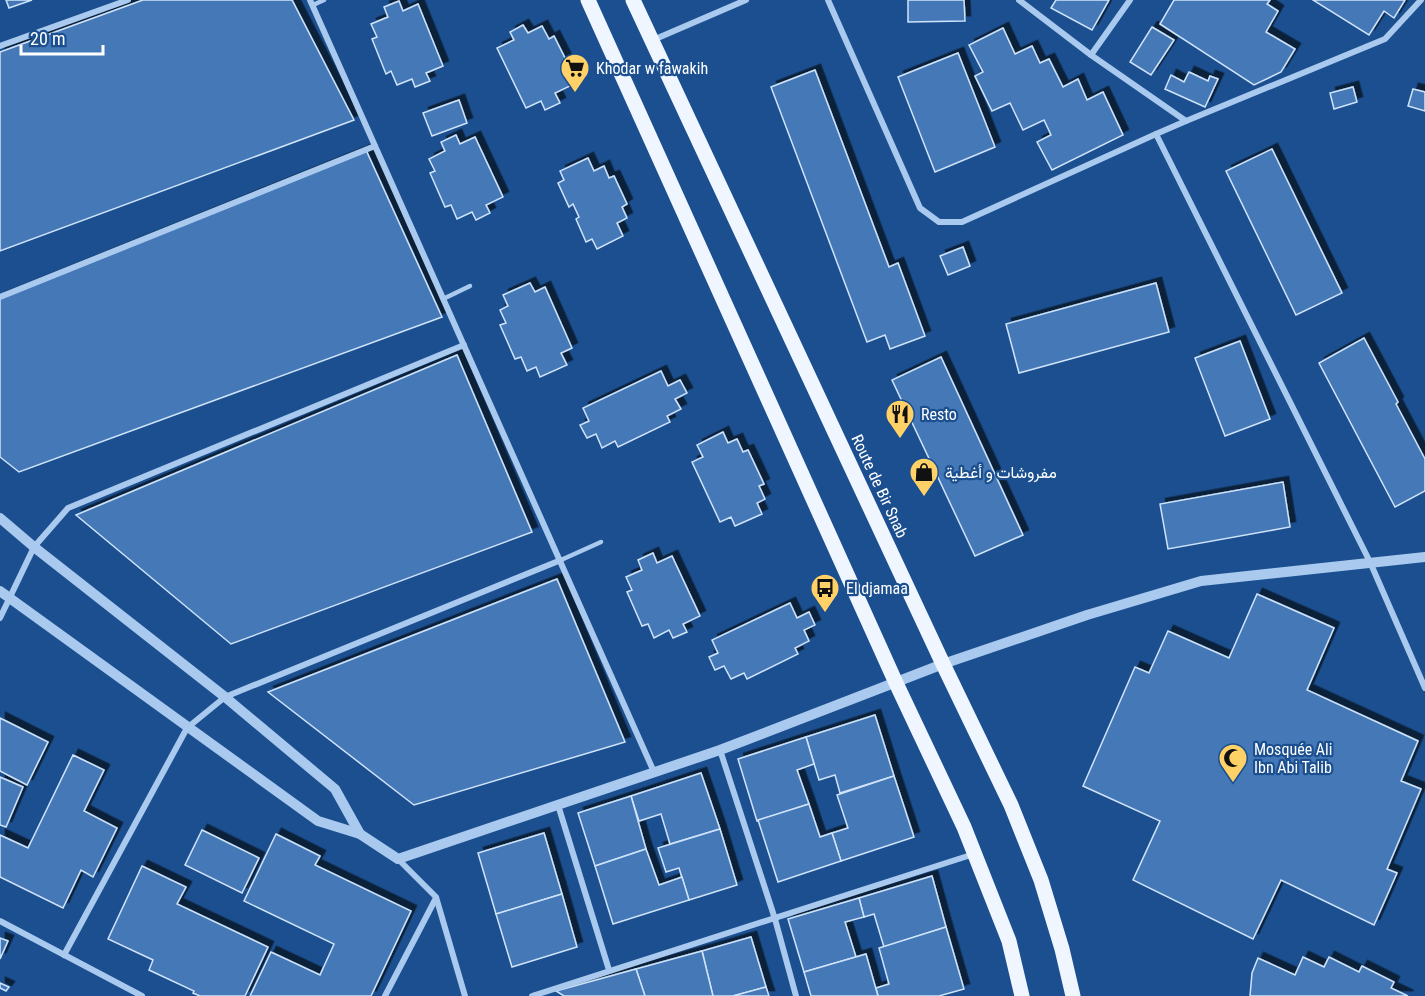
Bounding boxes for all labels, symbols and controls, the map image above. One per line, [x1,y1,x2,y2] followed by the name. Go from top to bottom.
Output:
[21,18,104,56] scale bar
[30,28,65,49] text: 20 m
[559,52,591,94] supermarket icon: Khodar w fawakih
[596,59,708,78] place label: Khodar w fawakih
[884,398,916,440] restaurant icon: Resto
[921,405,957,424] place label: Resto
[847,432,912,541] street label: Route de Bir Snab
[908,456,940,498] shop icon: مفروشات و أغطية
[945,463,1057,483] place label: مفروشات و أغطية
[809,572,841,614] bus stop icon: El djamaa
[846,579,908,598] place label: El djamaa
[1254,740,1332,777] place label: Mosquée Ali Ibn Abi Talib
[1217,742,1249,784] mosque icon: Mosquée Ali Ibn Abi Talib

